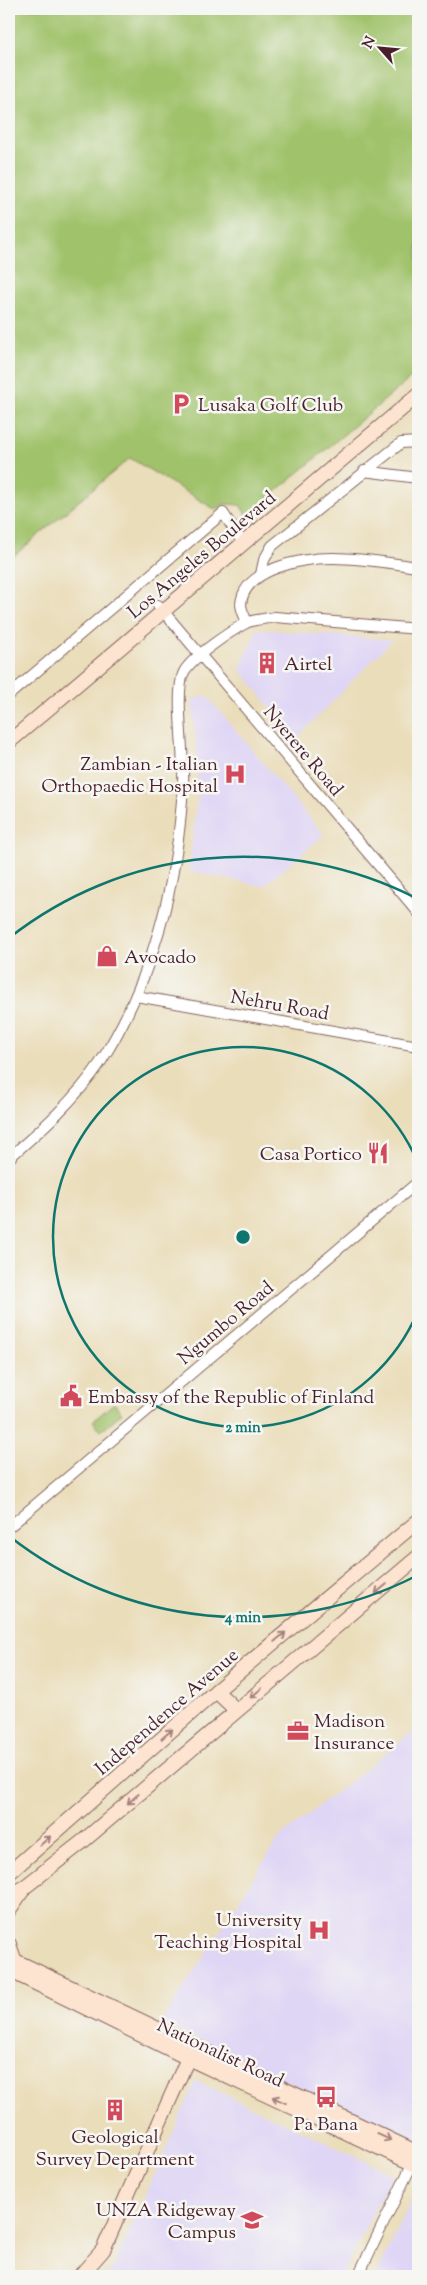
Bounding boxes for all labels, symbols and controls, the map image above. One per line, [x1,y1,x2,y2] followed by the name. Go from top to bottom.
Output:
[354,22,404,72] north arrow
[359,33,382,53] text: N
[168,391,194,417] parking icon: Lusaka Golf Club
[198,393,343,420] place label: Lusaka Golf Club
[122,485,283,626] street label: Los Angeles Boulevard
[254,650,280,676] building icon: Airtel
[284,652,332,679] place label: Airtel
[256,700,349,803] street label: Nyerere Road
[41,752,218,801] place label: Zambian - Italian Orthopaedic Hospital
[222,761,248,787] hospital icon: Zambian - Italian Orthopaedic Hospital
[94,943,120,969] shop icon: Avocado
[124,945,196,972] place label: Avocado
[228,985,331,1028] street label: Nehru Road
[365,1140,391,1166] restaurant icon: Casa Portico
[260,1142,362,1169] place label: Casa Portico
[234,1228,252,1246] centre of rings
[173,1275,281,1372] street label: Ngumbo Road
[58,1383,84,1409] public building icon: Embassy of the Republic of Finland
[88,1385,375,1412] place label: Embassy of the Republic of Finland
[225,1418,261,1439] text: 2 min
[375,1583,388,1594] one-way arrow
[224,1608,261,1629] text: 4 min
[274,1632,287,1643] one-way arrow
[90,1643,245,1783] street label: Independence Avenue
[250,1687,263,1699] one-way arrow
[314,1709,394,1758] place label: Madison Insurance
[285,1718,311,1744] office icon: Madison Insurance
[161,1728,174,1739] one-way arrow
[127,1793,140,1804] one-way arrow
[38,1835,51,1846] one-way arrow
[154,1908,303,1957] place label: University Teaching Hospital
[306,1917,332,1943] hospital icon: University Teaching Hospital
[152,2013,288,2096] street label: Nationalist Road
[313,2084,339,2110] bus stop icon: Pa Bana
[272,2095,287,2104] one-way arrow
[102,2097,128,2123] building icon: Geological Survey Department
[294,2112,358,2139] place label: Pa Bana
[35,2125,195,2174] place label: Geological Survey Department
[377,2133,392,2143] one-way arrow
[96,2198,237,2247] place label: UNZA Ridgeway Campus
[239,2207,265,2233] school or university icon: UNZA Ridgeway Campus

